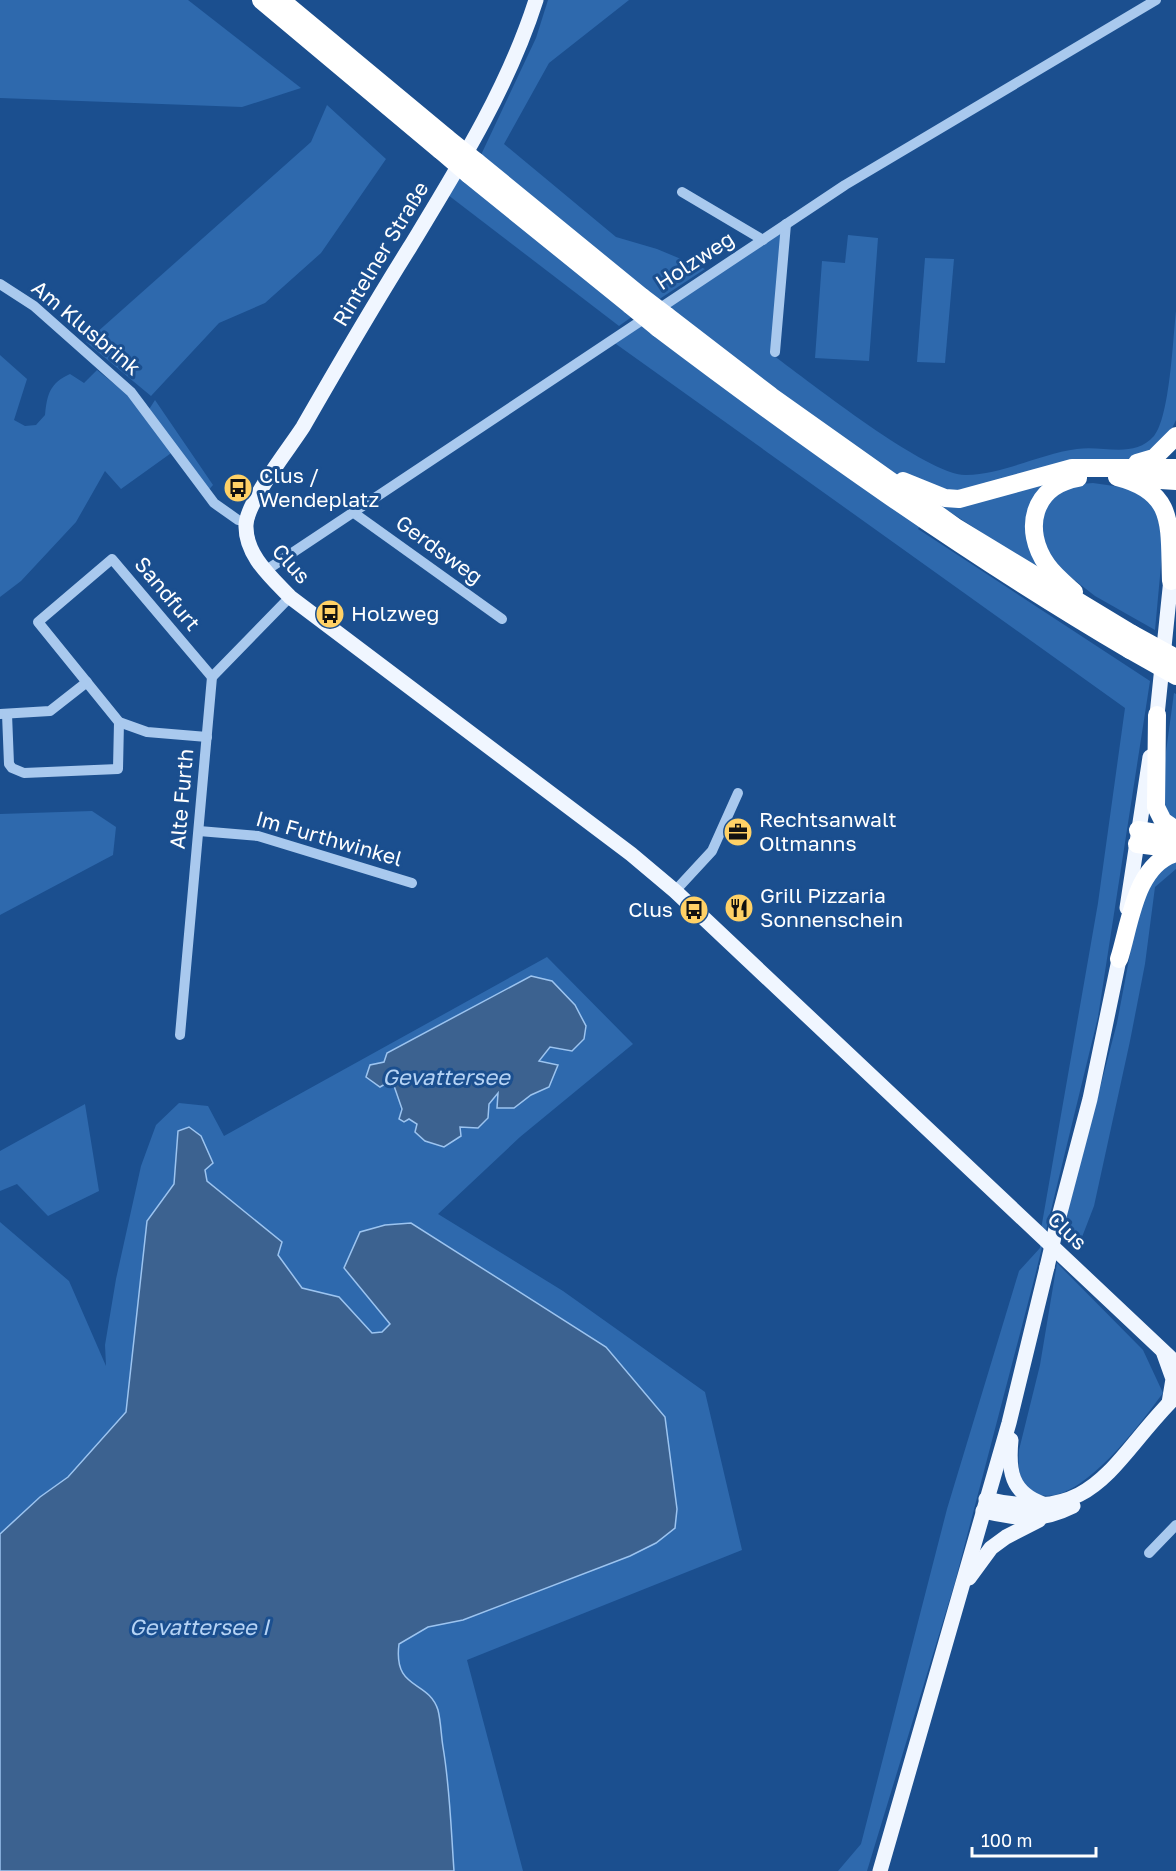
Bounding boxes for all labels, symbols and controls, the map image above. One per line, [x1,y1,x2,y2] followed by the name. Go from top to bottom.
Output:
[327,176,434,331] street label: Rintelner Straße
[650,225,739,295] street label: Holzweg
[27,274,147,380] street label: Am Klusbrink
[259,462,379,512] place label: Clus / Wendeplatz
[222,472,254,504] bus stop icon: Clus / Wendeplatz
[391,509,488,589] street label: Gerdsweg
[267,538,316,589] street label: Clus
[129,551,206,636] street label: Sandfurt
[314,598,346,630] bus stop icon: Holzweg
[351,600,439,626] place label: Holzweg
[164,748,198,850] street label: Alte Furth
[253,805,406,871] street label: Im Furthwinkel
[759,806,897,856] place label: Rechtsanwalt Oltmanns
[722,816,754,848] office icon: Rechtsanwalt Oltmanns
[760,882,903,932] place label: Grill Pizzaria Sonnenschein
[723,892,755,924] restaurant icon: Grill Pizzaria Sonnenschein
[678,894,710,926] bus stop icon: Clus
[628,896,673,922] place label: Clus
[382,1063,512,1090] water label: Gevattersee
[1043,1205,1093,1255] street label: Clus
[129,1613,271,1640] water label: Gevattersee I
[972,1820,1096,1858] scale bar
[981,1829,1032,1851] text: 100 m

